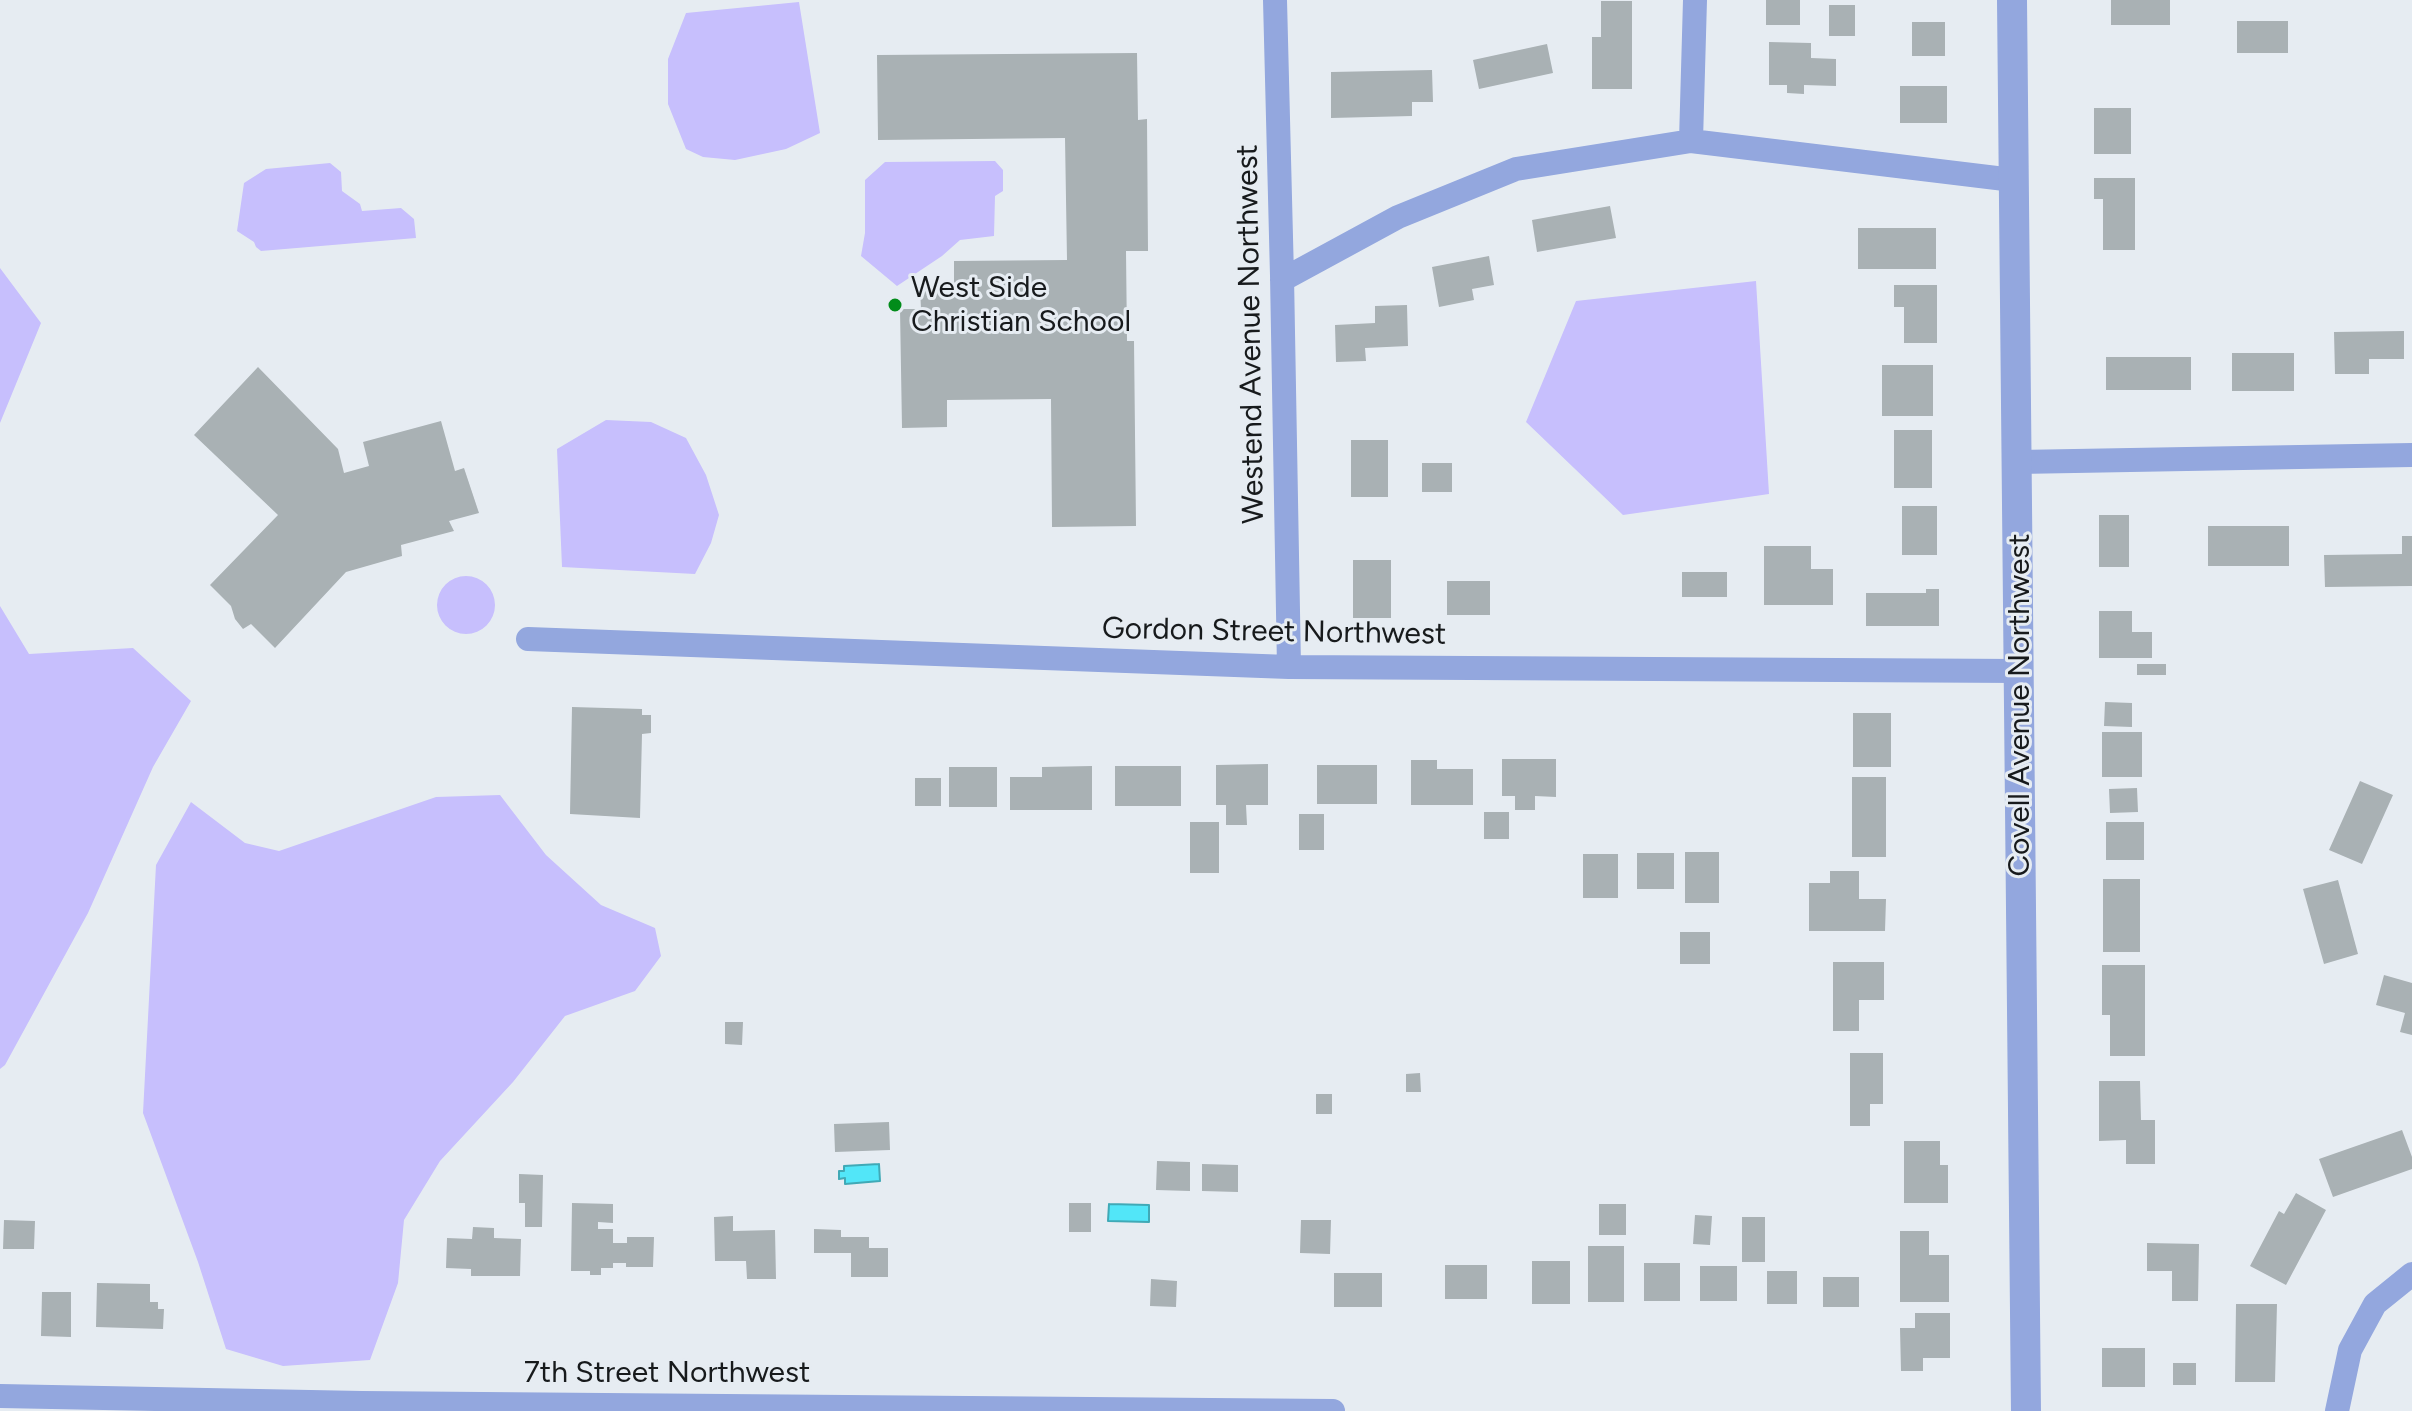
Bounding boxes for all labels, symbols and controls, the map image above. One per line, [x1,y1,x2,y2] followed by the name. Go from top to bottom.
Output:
[1230,144,1272,524] street label: Westend Avenue Northwest
[911,270,1131,340] place label: West Side Christian School
[886,296,904,314] marker: West Side Christian School
[2002,533,2038,877] street label: Covell Avenue Northwest
[1102,611,1446,653] street label: Gordon Street Northwest
[524,1355,810,1391] street label: 7th Street Northwest

